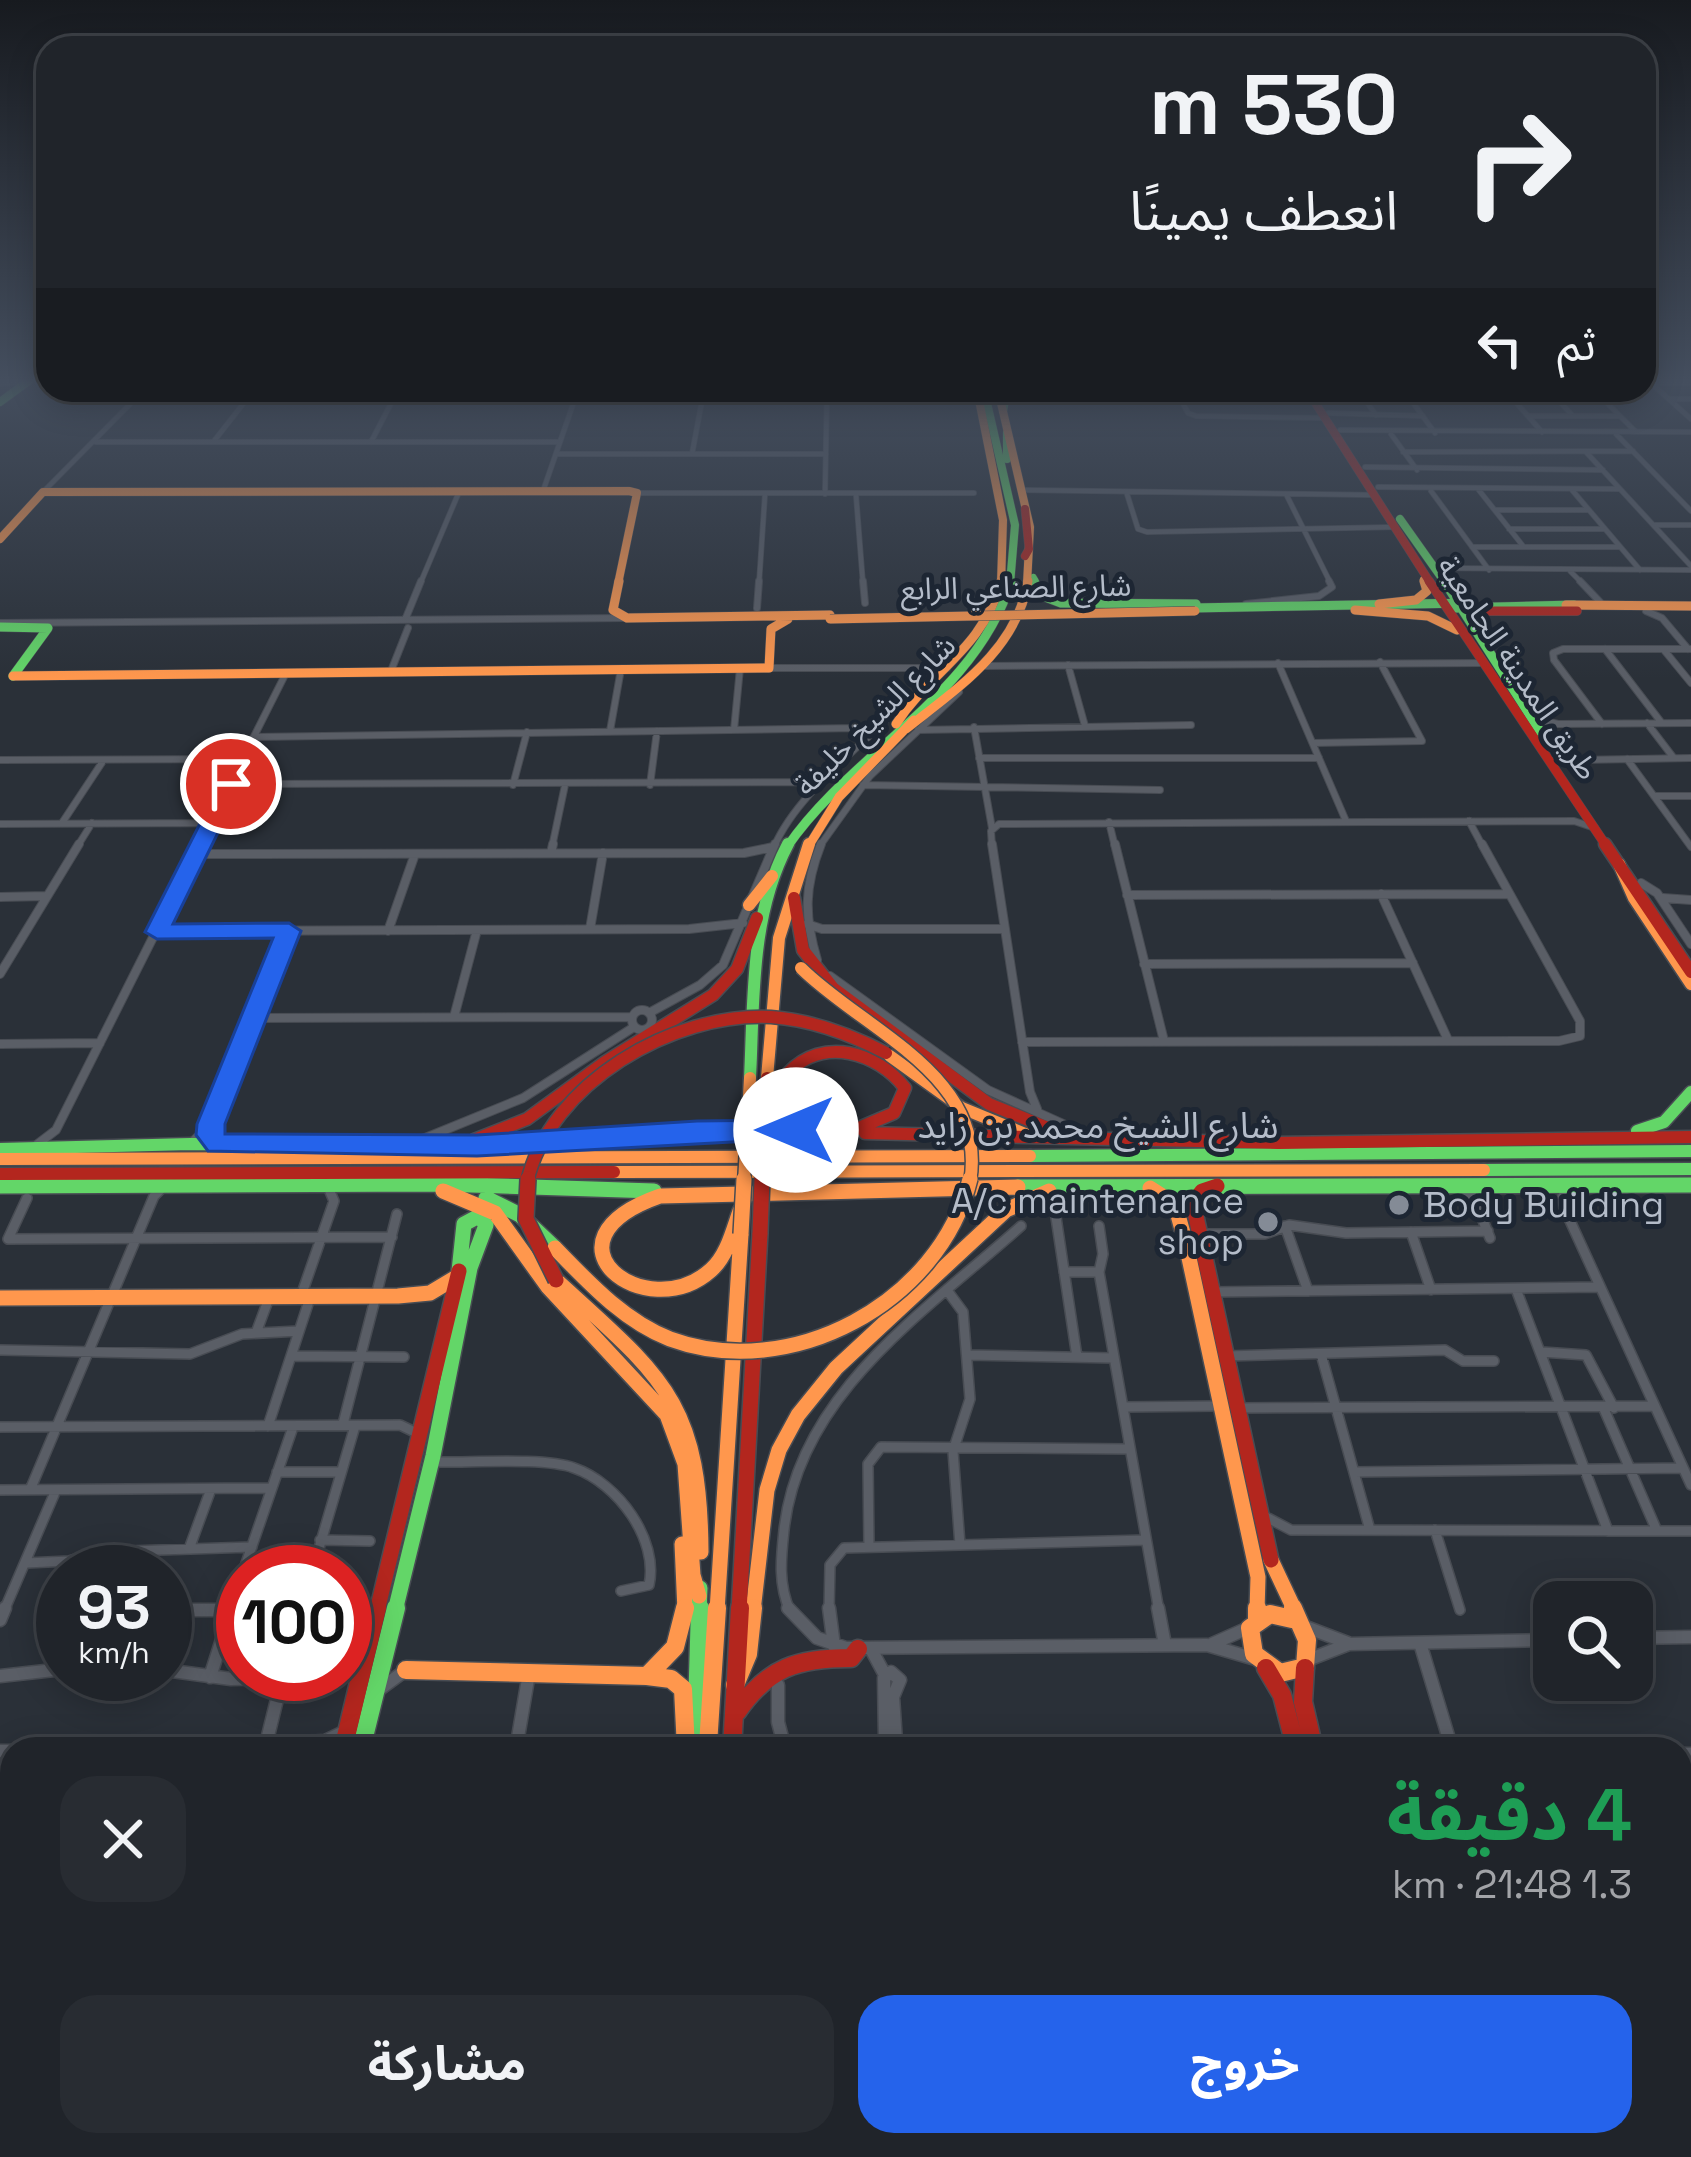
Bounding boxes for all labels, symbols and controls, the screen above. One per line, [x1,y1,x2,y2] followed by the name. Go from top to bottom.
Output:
[1149,51,1398,159] text: 530 m
[1440,84,1596,240] icon: right
[1129,177,1398,246] text: انعطف يمينًا
[1467,312,1533,378] icon: left
[1557,316,1596,373] text: ثم
[1429,549,1607,787] street label: طريق المدينة الجامعية
[900,565,1132,612] street label: شارع الصناعي الرابع
[786,626,966,806] street label: شارع الشيخ خليفة
[180,733,282,835] pin
[198,751,264,817] icon: arrive
[733,1067,859,1193] position arrow
[917,1103,1279,1152] street label: شارع الشيخ محمد بن زايد
[951,1178,1244,1265] place label: A/c maintenance shop
[1423,1182,1664,1228] place label: Body Building
[1386,1192,1412,1218] marker: Body Building
[1255,1209,1281,1235] marker: A/c maintenance shop
[216,1545,372,1701] speed limit sign: 100
[77,1569,151,1646] text: 93
[1533,1581,1653,1701] map controls
[1533,1581,1653,1701] button: search
[78,1633,150,1672] text: km/h
[1387,1769,1632,1861] text: 4 دقيقة
[60,1776,186,1902] button: close
[1392,1860,1632,1909] text: 1.3 km · 21:48
[60,1995,834,2133] button: مشاركة
[858,1995,1632,2133] button: خروج

